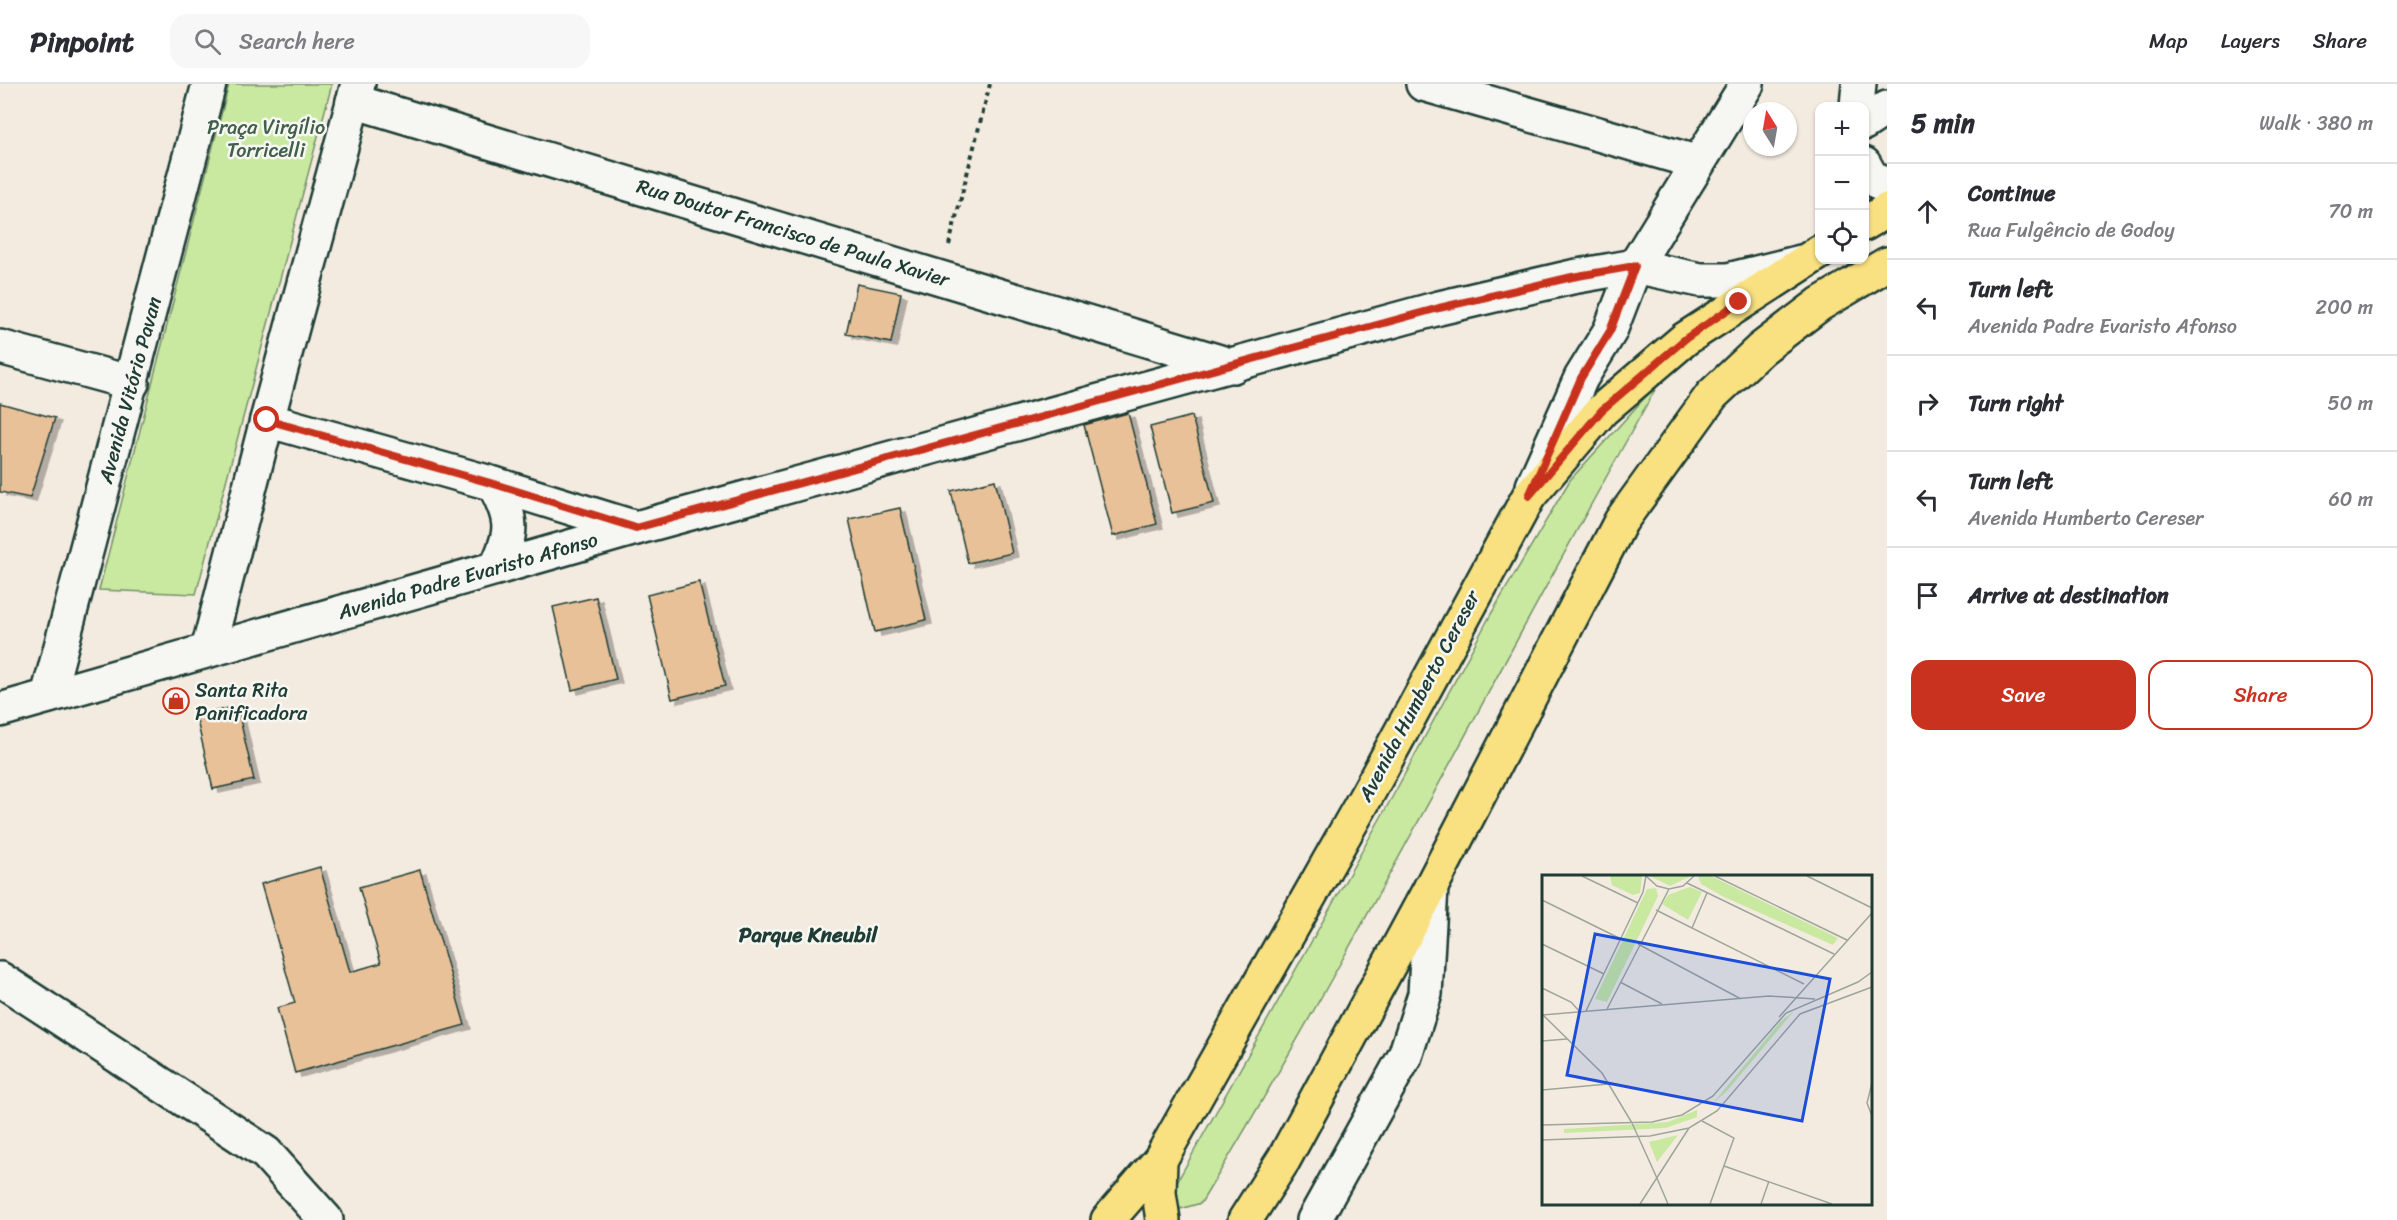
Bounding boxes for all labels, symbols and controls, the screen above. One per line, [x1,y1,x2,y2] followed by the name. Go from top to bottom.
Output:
[170,14,590,68] search box
[30,17,134,66] text: Pinpoint
[239,22,355,61] text: Search here
[2149,22,2188,60] text: Map
[2221,22,2280,60] text: Layers
[2313,22,2367,60] text: Share
[191,25,224,58] icon: search
[1911,100,1975,146] text: 5 min
[1743,102,1797,156] north arrow
[1815,102,1869,264] map controls
[1815,102,1869,156] button: +
[2259,106,2373,141] text: Walk · 380 m
[207,110,325,168] park label: Praça Virgílio Torricelli
[1815,156,1869,210] button: −
[632,169,955,298] street label: Rua Doutor Francisco de Paula Xavier
[1968,174,2056,213] text: Continue
[2328,194,2373,229] text: 70 m
[1911,195,1944,228] icon: ahead
[1815,210,1869,264] button: locate
[1968,213,2175,248] text: Rua Fulgêncio de Godoy
[1968,270,2053,309] text: Turn left
[1725,288,1751,314] route end
[2316,290,2373,325] text: 200 m
[1911,291,1944,324] icon: left
[88,292,172,488] street label: Avenida Vitório Pavan
[1968,309,2237,344] text: Avenida Padre Evaristo Afonso
[1968,384,2063,423] text: Turn right
[2328,386,2373,421] text: 50 m
[1911,387,1944,420] icon: right
[253,406,279,432] route start
[1968,462,2053,501] text: Turn left
[2328,482,2373,517] text: 60 m
[1911,483,1944,516] icon: left
[1968,501,2203,536] text: Avenida Humberto Cereser
[333,522,602,630] street label: Avenida Padre Evaristo Afonso
[1968,576,2169,615] text: Arrive at destination
[1911,579,1944,612] icon: arrive
[1348,582,1491,809] street label: Avenida Humberto Cereser
[1911,660,2136,730] button: Save
[2148,660,2373,730] button: Share
[195,673,308,731] place label: Santa Rita Panificadora
[161,686,191,716] shop icon: Santa Rita Panificadora
[1542,875,1872,1205] inset map
[739,916,878,954] district label: Parque Kneubil

